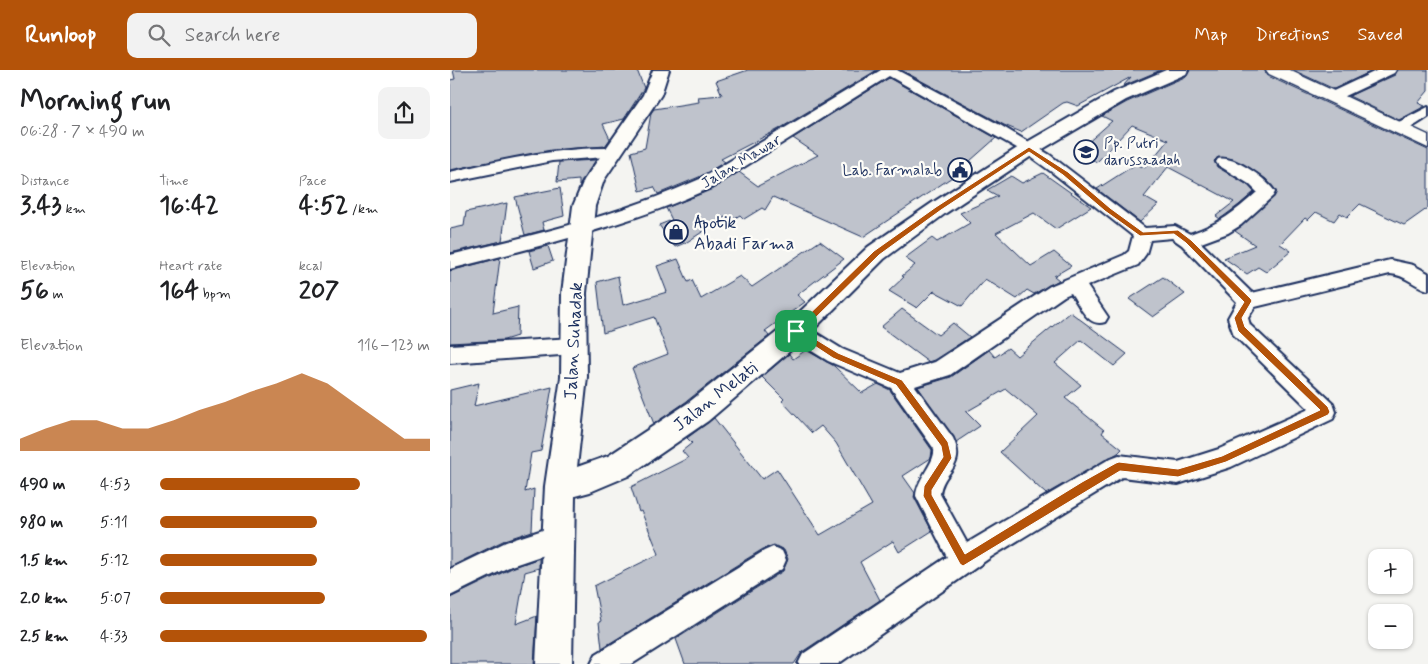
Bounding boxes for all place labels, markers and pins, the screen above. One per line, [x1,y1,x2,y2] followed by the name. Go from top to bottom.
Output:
[1104,134,1181,171] place label: Pp. Putri darussaadah
[1073,139,1099,165] school or university icon: Pp. Putri darussaadah
[947,157,973,183] public building icon: Lab. Farmalab
[843,161,942,181] place label: Lab. Farmalab
[694,211,794,256] place label: Apotik Abadi Farma
[663,219,689,245] shop icon: Apotik Abadi Farma
[775,310,817,352] pin

